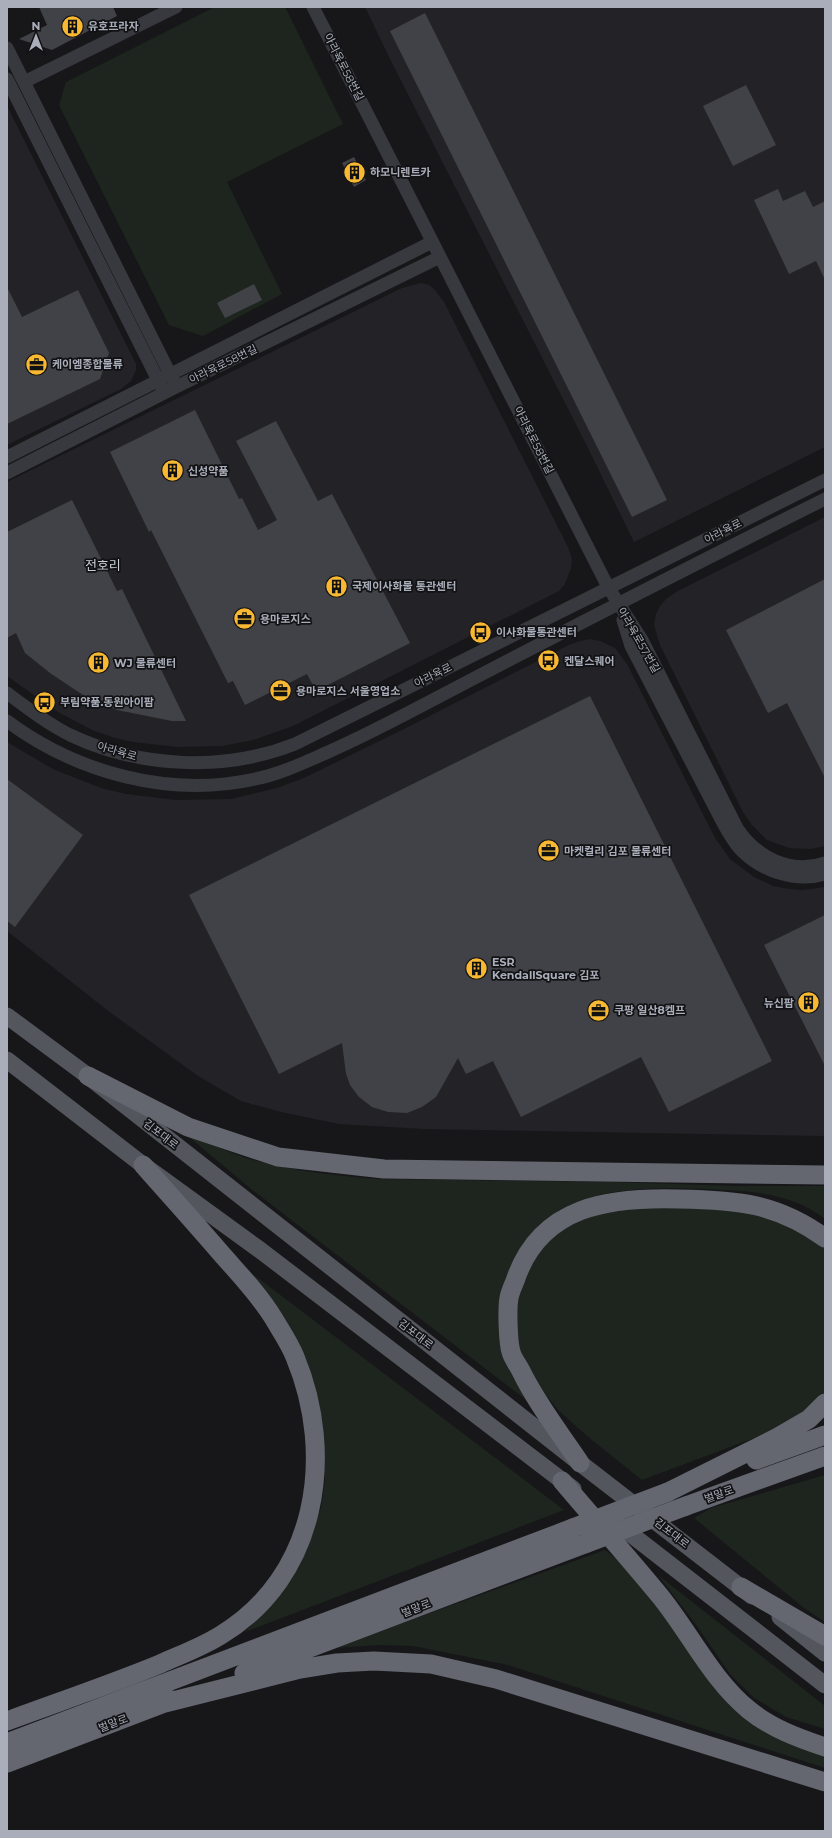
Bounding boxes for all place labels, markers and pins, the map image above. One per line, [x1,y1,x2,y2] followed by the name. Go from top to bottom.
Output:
[59,13,85,39] building icon: 유호프라자
[88,19,139,33] place label: 유호프라자
[341,159,367,185] building icon: 하모니렌트카
[370,165,431,179] place label: 하모니렌트카
[23,351,49,377] office icon: 케이엠종합물류
[52,357,123,371] place label: 케이엠종합물류
[159,458,185,484] building icon: 신성약품
[188,464,228,478] place label: 신성약품
[323,573,349,599] building icon: 국제이사화물 통관센터
[352,579,456,593] place label: 국제이사화물 통관센터
[232,606,258,632] office icon: 용마로지스
[260,612,311,626] place label: 용마로지스
[468,619,494,645] bus stop icon: 이사화물통관센터
[496,625,577,639] place label: 이사화물통관센터
[535,648,561,674] bus stop icon: 켄달스퀘어
[85,650,111,676] building icon: WJ 물류센터
[564,654,615,668] place label: 켄달스퀘어
[114,656,176,670] place label: WJ 물류센터
[268,678,294,704] office icon: 용마로지스 서울영업소
[296,684,400,698] place label: 용마로지스 서울영업소
[32,689,58,715] bus stop icon: 부림약품.동원아이팜
[60,695,154,709] place label: 부림약품.동원아이팜
[535,838,561,864] office icon: 마켓컬리 김포 물류센터
[564,844,671,858] place label: 마켓컬리 김포 물류센터
[463,955,489,981] building icon: ESR KendallSquare 김포
[492,955,599,982] place label: ESR KendallSquare 김포
[796,990,822,1016] building icon: 뉴신팜
[764,996,794,1010] place label: 뉴신팜
[586,997,612,1023] office icon: 쿠팡 일산8켐프
[614,1003,685,1017] place label: 쿠팡 일산8켐프

